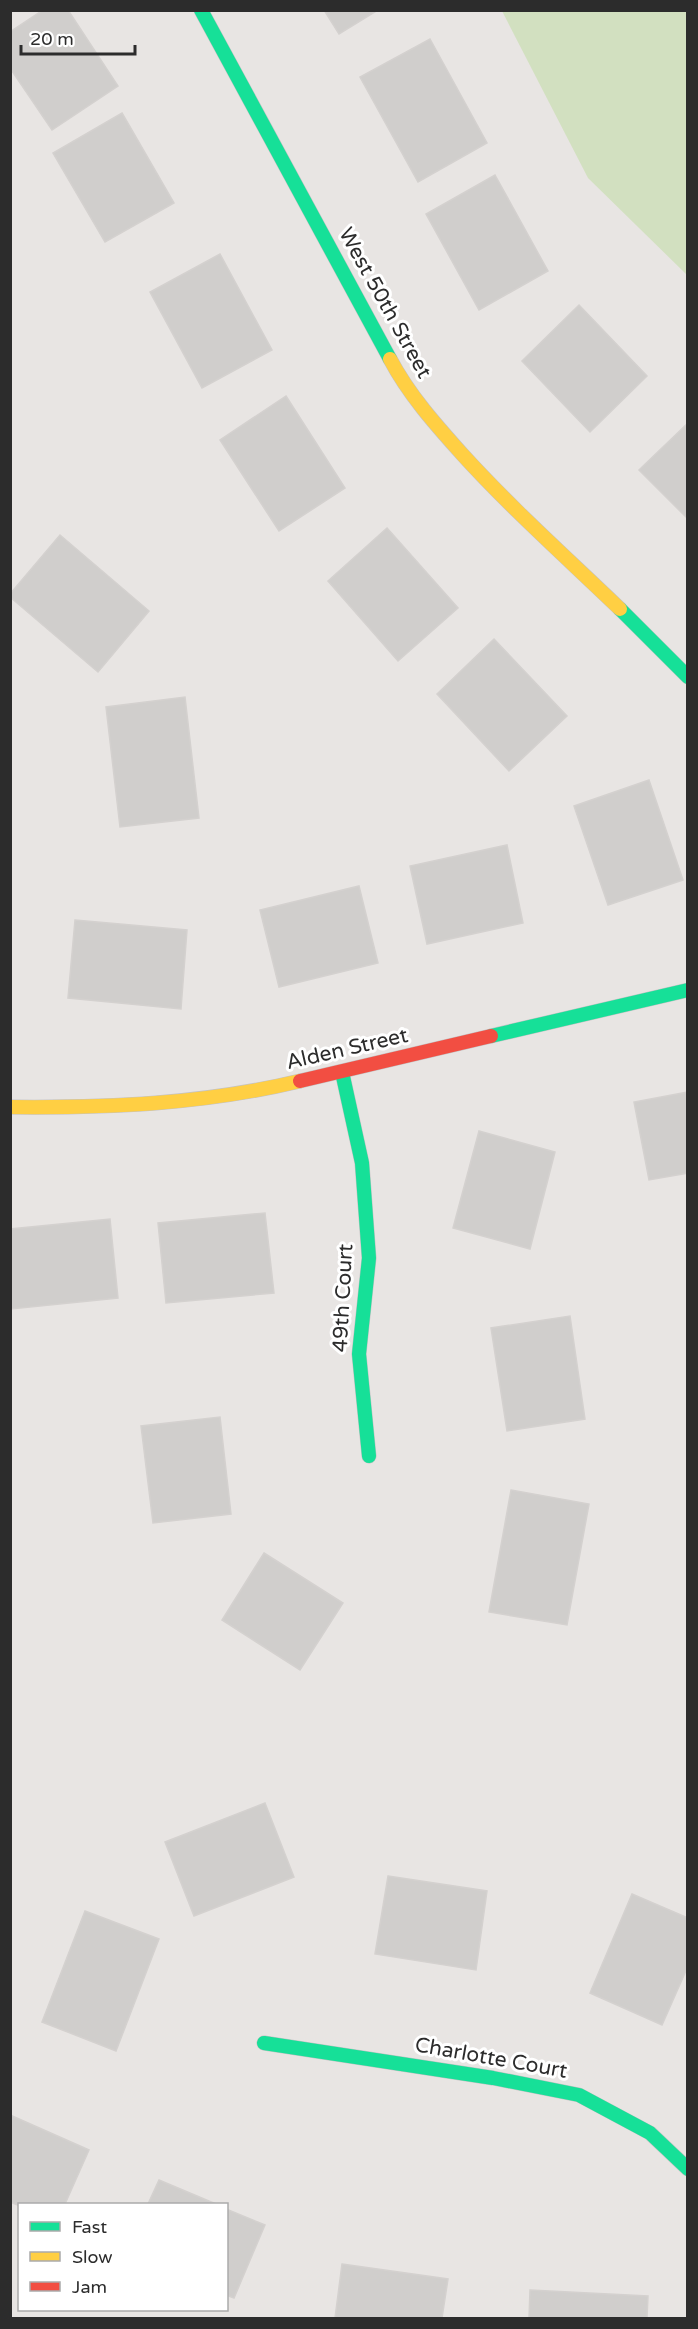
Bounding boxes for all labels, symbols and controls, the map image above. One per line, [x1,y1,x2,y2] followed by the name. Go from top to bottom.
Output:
[21,18,135,56] scale bar
[30,28,74,50] text: 20 m
[333,223,437,383] street label: West 50th Street
[284,1023,410,1075] street label: Alden Street
[328,1243,358,1353] street label: 49th Court
[413,2032,569,2084] street label: Charlotte Court
[18,2203,228,2311] legend
[72,2216,107,2238] text: Fast
[72,2246,113,2268] text: Slow
[72,2276,107,2298] text: Jam

